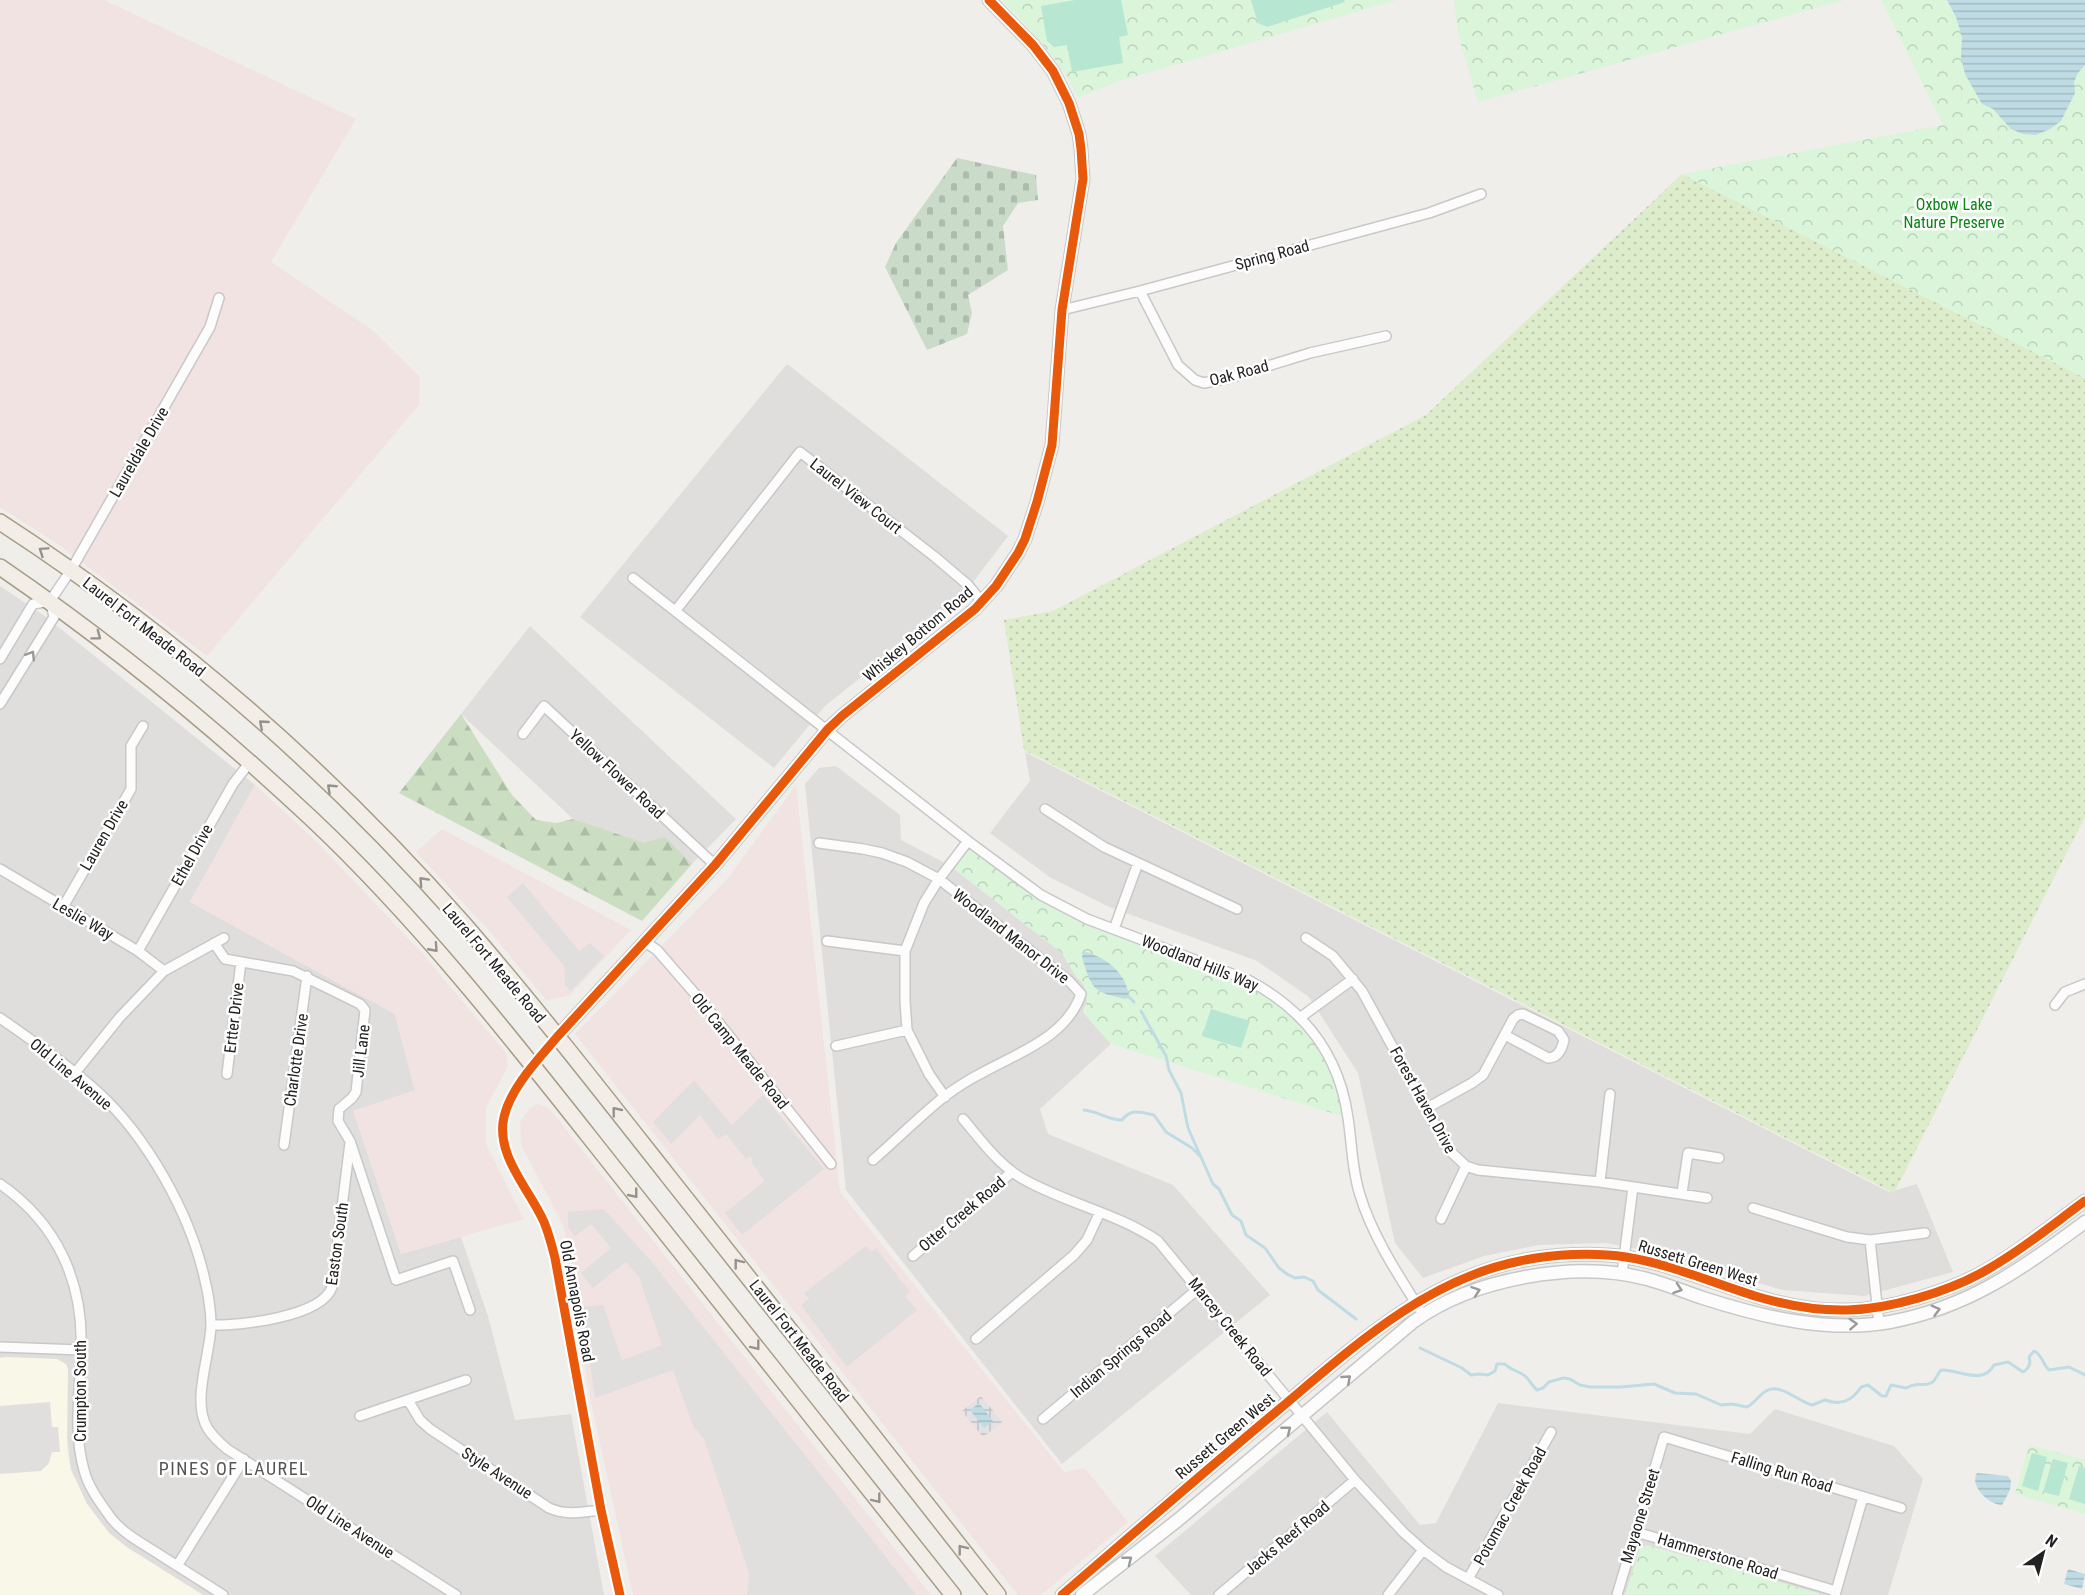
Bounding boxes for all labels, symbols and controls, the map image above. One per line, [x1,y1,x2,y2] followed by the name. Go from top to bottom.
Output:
[1903,195,2005,232] park label: Oxbow Lake Nature Preserve
[1233,236,1311,274] street label: Spring Road
[1207,356,1271,390] street label: Oak Road
[105,403,173,501] street label: Laureldale Drive
[806,454,906,538] street label: Laurel View Court
[39,547,50,558] one-way arrow
[79,573,209,681] street label: Laurel Fort Meade Road
[859,582,977,686] street label: Whiskey Bottom Road
[91,629,102,640] one-way arrow
[23,651,35,661] one-way arrow
[258,720,269,731] one-way arrow
[566,725,668,823] street label: Yellow Flower Road
[328,784,339,795] one-way arrow
[76,796,132,874] street label: Lauren Drive
[167,821,217,889] street label: Ethel Drive
[420,877,431,888] one-way arrow
[949,885,1073,987] street label: Woodland Manor Drive
[49,894,117,944] street label: Leslie Way
[438,899,550,1027] street label: Laurel Fort Meade Road
[1139,931,1262,995] street label: Woodland Hills Way
[427,941,438,952] one-way arrow
[220,982,248,1054] street label: Ertter Drive
[687,989,793,1113] street label: Old Camp Meade Road
[280,1012,312,1108] street label: Charlotte Drive
[348,1024,374,1078] street label: Jill Lane
[26,1034,116,1114] street label: Old Line Avenue
[1386,1044,1460,1156] street label: Forest Haven Drive
[612,1107,623,1118] one-way arrow
[915,1172,1009,1256] street label: Otter Creek Road
[627,1187,638,1198] one-way arrow
[322,1201,352,1287] street label: Easton South
[1636,1236,1760,1290] street label: Russett Green West
[556,1238,598,1364] street label: Old Annapolis Road
[734,1259,745,1270] one-way arrow
[1184,1274,1276,1380] street label: Marcey Creek Road
[745,1276,853,1406] street label: Laurel Fort Meade Road
[1672,1282,1683,1295] one-way arrow
[1470,1285,1481,1298] one-way arrow
[1930,1305,1941,1317] one-way arrow
[1067,1306,1175,1402] street label: Indian Springs Road
[1849,1318,1858,1331] one-way arrow
[71,1340,90,1442] street label: Crumpton South
[748,1340,759,1351] one-way arrow
[1341,1375,1352,1386] one-way arrow
[1172,1389,1279,1483] street label: Russett Green West
[1280,1426,1291,1437] one-way arrow
[458,1443,536,1503] street label: Style Avenue
[1470,1444,1550,1568] street label: Potomac Creek Road
[1729,1448,1835,1496] street label: Falling Run Road
[159,1458,309,1479] district label: PINES OF LAUREL
[1617,1466,1664,1566] street label: Mayaone Street
[302,1491,398,1563] street label: Old Line Avenue
[870,1492,881,1503] one-way arrow
[1241,1497,1333,1579] street label: Jacks Reef Road
[2013,1523,2073,1583] north arrow
[1655,1529,1781,1583] street label: Hammerstone Road
[2042,1531,2061,1552] text: N
[958,1545,969,1556] one-way arrow
[1122,1556,1133,1567] one-way arrow

